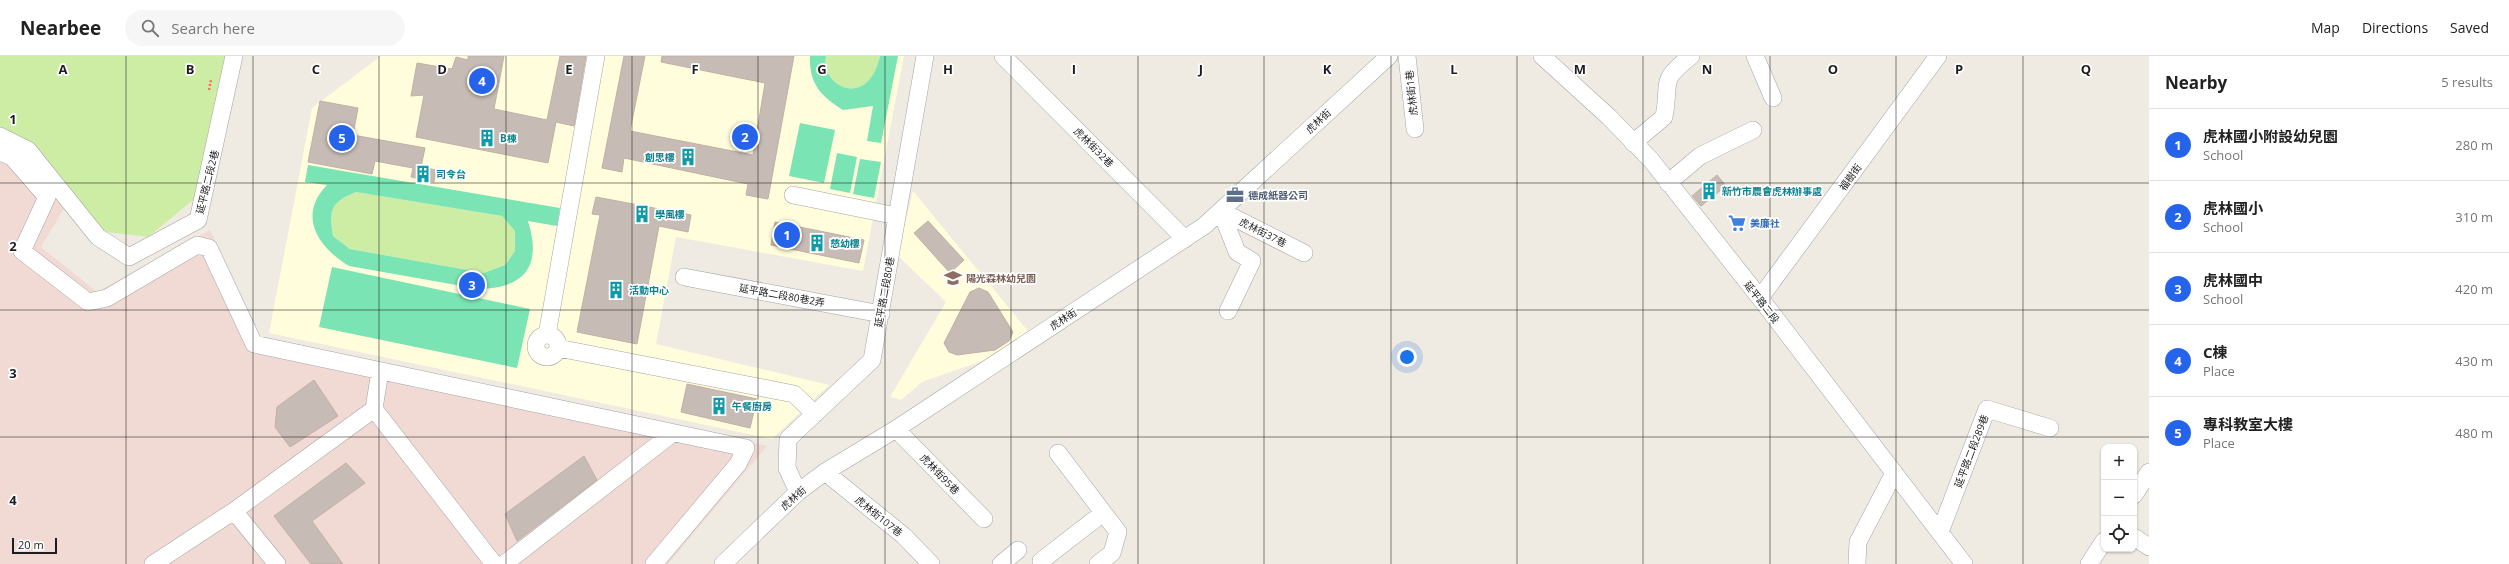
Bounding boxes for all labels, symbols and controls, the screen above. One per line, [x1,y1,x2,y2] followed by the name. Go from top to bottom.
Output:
[125,10,405,46] search box
[20,15,101,41] text: Nearbee
[139,17,161,39] icon: search
[171,18,255,38] text: Search here
[2311,18,2340,37] text: Map
[2362,18,2428,37] text: Directions
[2450,18,2489,37] text: Saved
[59,60,68,78] text: A
[186,60,195,78] text: B
[312,60,320,78] text: C
[437,60,447,78] text: D
[565,60,573,78] text: E
[691,60,699,78] text: F
[817,60,827,78] text: G
[943,60,953,78] text: H
[1072,60,1076,78] text: I
[1198,60,1203,78] text: J
[1323,60,1332,78] text: K
[1450,60,1458,78] text: L
[1574,60,1586,78] text: M
[1702,60,1712,78] text: N
[1828,60,1838,78] text: O
[1955,60,1963,78] text: P
[2081,60,2091,78] text: Q
[469,66,495,96] pin: 4
[1402,70,1420,116] street label: 虎林街1巷
[2165,71,2227,94] text: Nearby
[2441,73,2493,91] text: 5 results
[1302,106,1334,136] street label: 虎林街
[9,110,17,128] text: 1
[732,122,758,152] pin: 2
[329,123,355,153] pin: 5
[1071,124,1117,170] street label: 虎林街32巷
[2203,126,2338,146] text: 虎林國小附設幼兒園
[477,128,497,148] building icon: B棟
[500,131,517,145] place label: B棟
[2174,136,2182,154] text: 1
[2455,136,2493,154] text: 280 m
[2203,146,2243,164] text: School
[678,147,698,167] building icon: 創思樓
[192,148,222,216] street label: 延平路二段2巷
[645,150,675,164] place label: 創思樓
[1836,161,1864,193] street label: 福樹街
[413,164,433,184] building icon: 司令台
[436,167,466,181] place label: 司令台
[1699,181,1719,201] building icon: 新竹市農會虎林辦事處
[1722,184,1822,198] place label: 新竹市農會虎林辦事處
[1225,185,1245,205] office icon: 德成紙器公司
[1248,188,1308,202] place label: 德成紙器公司
[2203,198,2263,218] text: 虎林國小
[632,204,652,224] building icon: 學風樓
[655,207,685,221] place label: 學風樓
[2174,208,2182,226] text: 2
[2455,208,2493,226] text: 310 m
[1727,213,1747,233] supermarket icon: 美廉社
[1237,214,1289,250] street label: 虎林街37巷
[1750,216,1780,230] place label: 美廉社
[2203,218,2243,236] text: School
[774,220,800,250] pin: 1
[807,233,827,253] building icon: 慈幼樓
[830,236,860,250] place label: 慈幼樓
[9,237,17,255] text: 2
[871,256,897,328] street label: 延平路二段80巷
[943,268,963,288] school or university icon: 陽光森林幼兒園
[459,270,485,300] pin: 3
[2203,270,2263,290] text: 虎林國中
[966,271,1036,285] place label: 陽光森林幼兒園
[1741,278,1783,326] street label: 延平路二段
[606,280,626,300] building icon: 活動中心
[2174,280,2182,298] text: 3
[2455,280,2493,298] text: 420 m
[738,281,826,309] street label: 延平路二段80巷2弄
[629,283,669,297] place label: 活動中心
[2203,290,2243,308] text: School
[1047,305,1079,333] street label: 虎林街
[2203,342,2228,362] text: C棟
[1397,347,1417,367] your location
[2174,352,2182,370] text: 4
[2455,352,2493,370] text: 430 m
[2203,362,2235,380] text: Place
[9,364,17,382] text: 3
[709,396,729,416] building icon: 午餐廚房
[732,399,772,413] place label: 午餐廚房
[1951,412,1991,490] street label: 延平路二段289巷
[2203,414,2293,434] text: 專科教室大樓
[2174,424,2182,442] text: 5
[2455,424,2493,442] text: 480 m
[2203,434,2235,452] text: Place
[2101,444,2137,552] map controls
[2101,444,2137,480] button: +
[917,451,963,497] street label: 虎林街95巷
[2101,480,2137,516] button: −
[777,483,809,513] street label: 虎林街
[9,491,17,509] text: 4
[852,493,906,539] street label: 虎林街107巷
[2101,516,2137,552] button: locate
[12,536,57,555] scale bar
[18,537,44,552] text: 20 m

